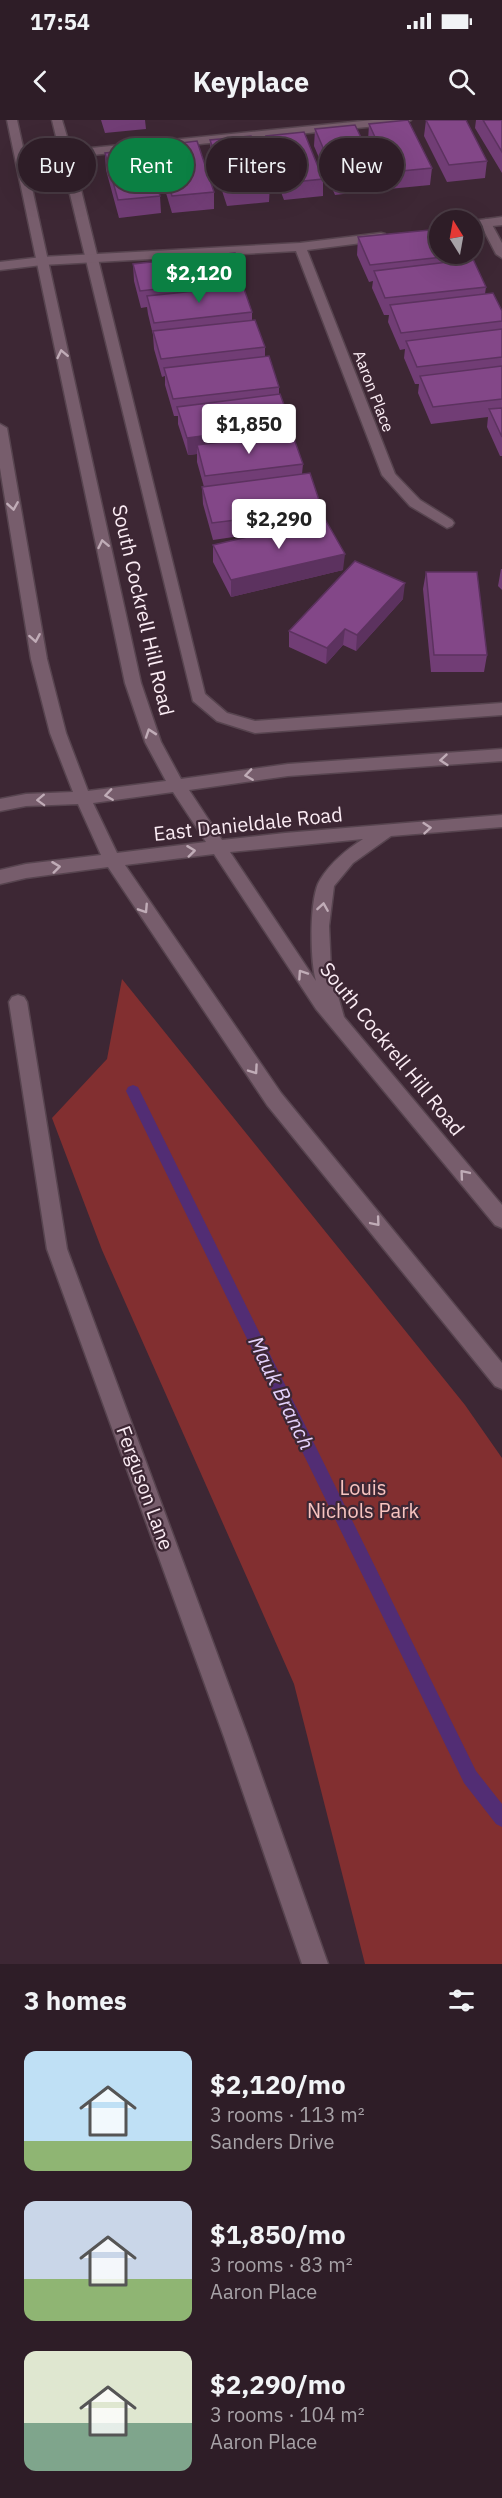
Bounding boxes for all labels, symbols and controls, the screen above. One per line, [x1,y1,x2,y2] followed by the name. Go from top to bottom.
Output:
[30,7,90,36] text: 17:54
[193,64,309,99] text: Keyplace
[24,65,57,98] icon: back
[445,65,478,98] icon: search
[18,138,96,192] chip: Buy
[108,138,194,192] chip: Rent
[206,138,307,192] chip: Filters
[319,138,404,192] chip: New
[429,210,483,264] north arrow
[429,210,483,264] map controls
[150,253,248,304] pin: $2,120
[166,259,232,286] text: $2,120
[349,347,399,435] street label: Aaron Place
[56,349,69,359] one-way arrow
[200,404,298,455] pin: $1,850
[216,410,282,437] text: $1,850
[230,499,328,550] pin: $2,290
[6,501,19,511] one-way arrow
[106,502,181,718] street label: South Cockrell Hill Road
[246,505,312,532] text: $2,290
[98,539,111,549] one-way arrow
[29,634,41,643] one-way arrow
[145,728,158,739] one-way arrow
[439,753,448,766] one-way arrow
[245,769,254,781] one-way arrow
[104,788,113,800] one-way arrow
[37,794,46,806] one-way arrow
[152,800,344,847] street label: East Danieldale Road
[422,822,431,835] one-way arrow
[186,845,195,858] one-way arrow
[51,862,60,874] one-way arrow
[316,902,328,911] one-way arrow
[137,903,149,913] one-way arrow
[314,956,471,1141] street label: South Cockrell Hill Road
[298,970,309,981] one-way arrow
[247,1064,258,1075] one-way arrow
[461,1170,472,1181] one-way arrow
[369,1215,380,1226] one-way arrow
[242,1331,321,1454] water label: Mauk Branch
[110,1422,180,1554] street label: Ferguson Lane
[307,1474,420,1524] park label: Louis Nichols Park
[24,1983,127,2017] text: 3 homes
[445,1984,478,2017] icon: filters
[210,2067,346,2101] text: $2,120/mo
[72,2075,144,2147] icon: home
[210,2101,365,2128] text: 3 rooms · 113 m²
[210,2128,334,2155] text: Sanders Drive
[210,2217,346,2251] text: $1,850/mo
[72,2225,144,2297] icon: home
[210,2251,353,2278] text: 3 rooms · 83 m²
[210,2278,317,2305] text: Aaron Place
[210,2367,346,2401] text: $2,290/mo
[72,2375,144,2447] icon: home
[210,2401,365,2428] text: 3 rooms · 104 m²
[210,2428,317,2455] text: Aaron Place

